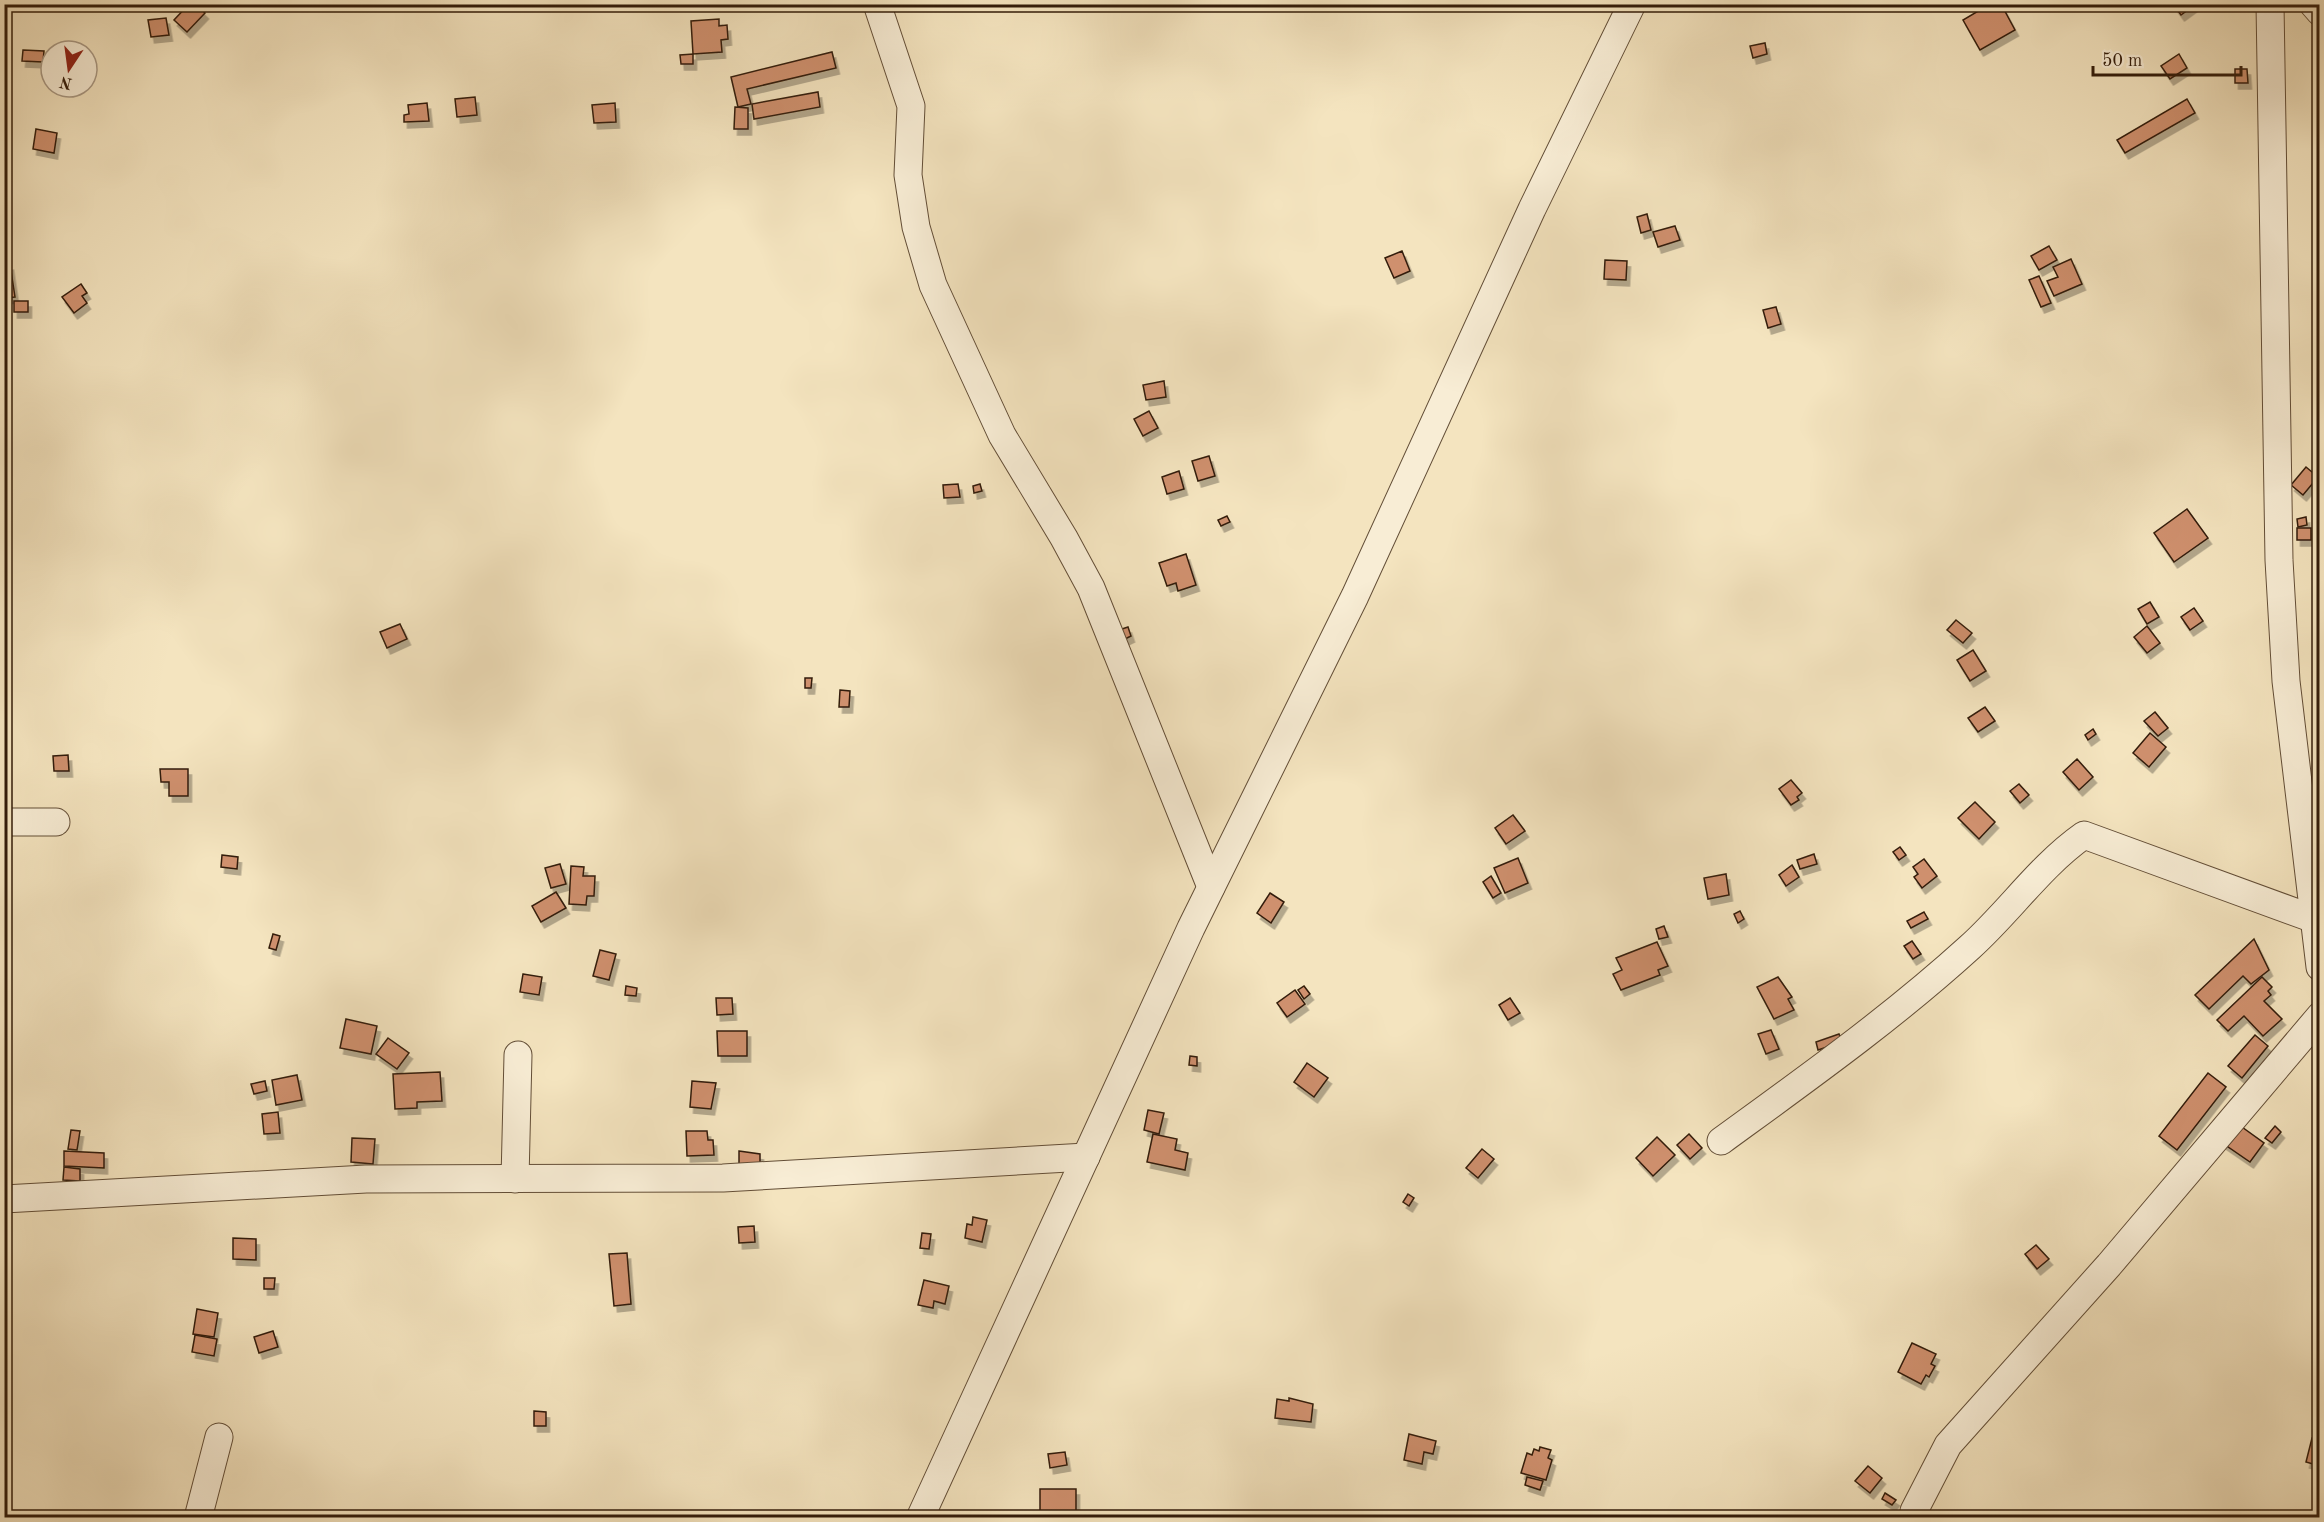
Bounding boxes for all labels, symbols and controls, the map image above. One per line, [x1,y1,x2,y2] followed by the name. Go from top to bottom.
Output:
[39,39,99,99] north arrow
[2093,39,2242,77] scale bar
[2102,52,2142,70] text: 50 m
[58,72,74,91] text: N

